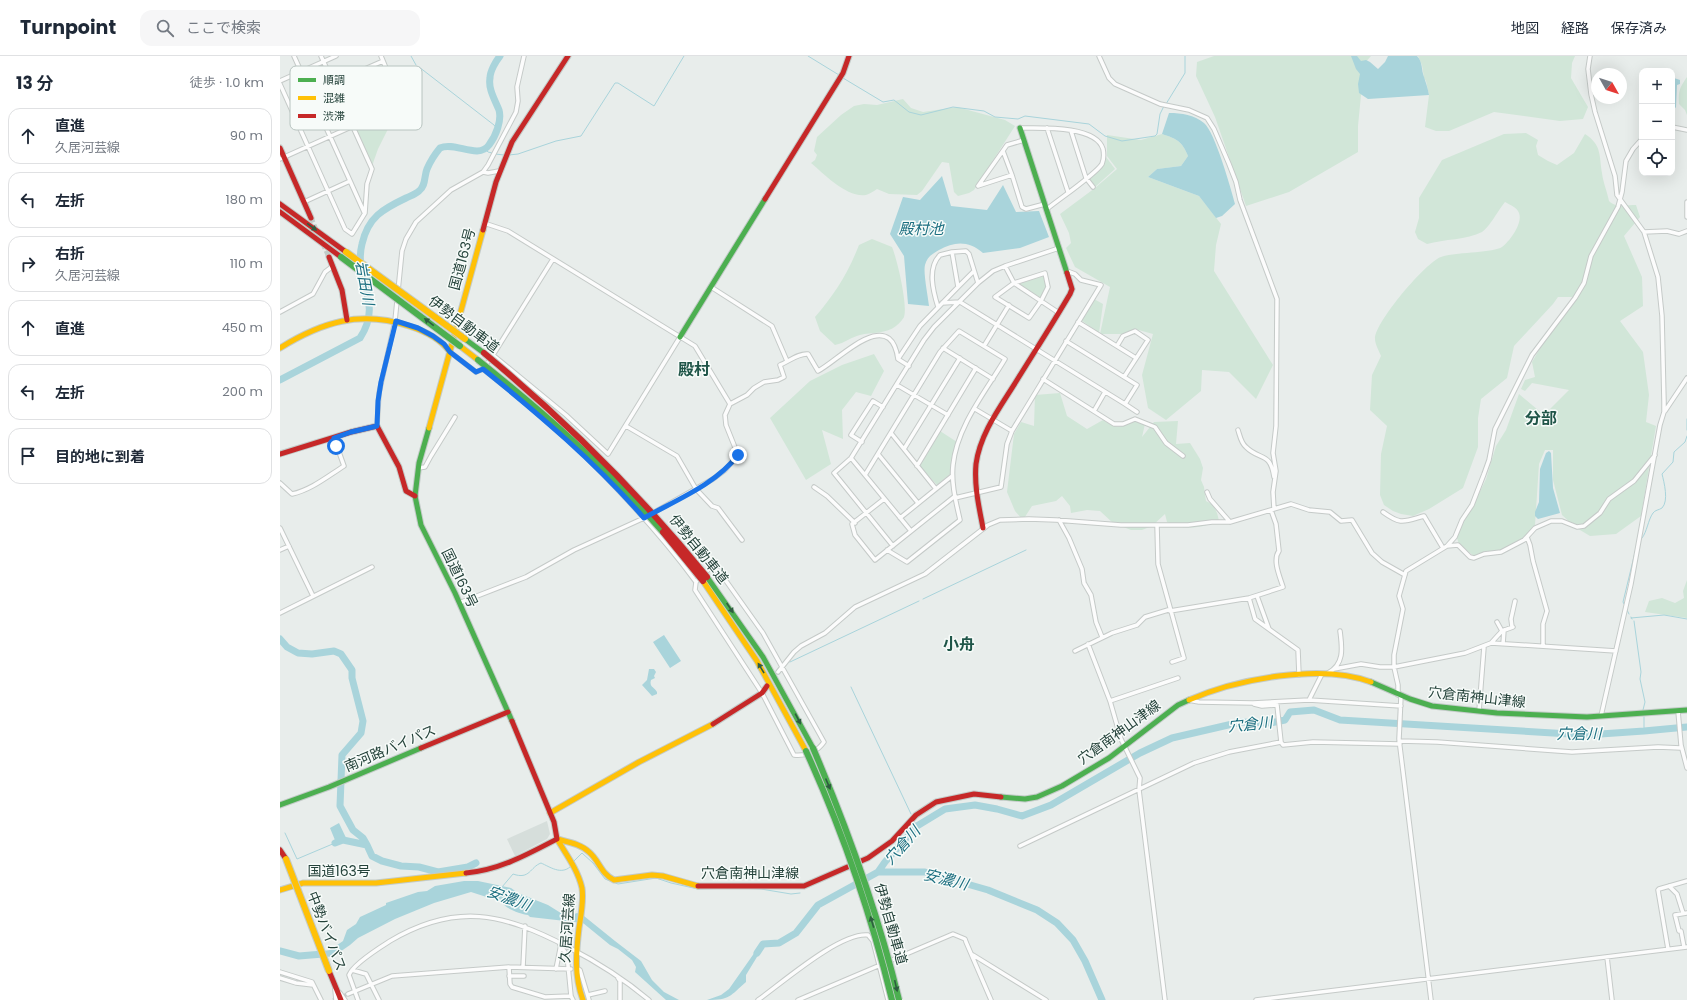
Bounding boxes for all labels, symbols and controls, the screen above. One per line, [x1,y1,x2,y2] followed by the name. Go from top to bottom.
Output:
[140,10,420,46] search box
[20,14,116,41] text: Turnpoint
[154,17,176,39] icon: search
[186,17,261,38] text: ここで検索
[1511,18,1539,38] text: 地図
[1561,18,1589,38] text: 経路
[1611,18,1667,38] text: 保存済み
[290,66,422,130] legend
[1591,68,1627,104] north arrow
[1639,68,1675,176] map controls
[1639,68,1675,104] button: +
[16,71,53,95] text: 13 分
[323,72,345,88] text: 順調
[190,73,264,92] text: 徒歩 · 1.0 km
[323,90,345,106] text: 混雑
[1639,104,1675,140] button: −
[323,108,345,124] text: 渋滞
[55,115,85,136] text: 直進
[17,125,39,147] icon: ahead
[230,126,263,145] text: 90 m
[55,138,120,157] text: 久居河芸線
[1639,140,1675,176] button: locate
[17,189,39,211] icon: left
[55,190,85,211] text: 左折
[226,190,263,209] text: 180 m
[898,218,945,239] water label: 殿村池
[306,223,317,231] one-way arrow
[444,226,480,292] street label: 国道163号
[55,243,85,264] text: 右折
[17,253,39,275] icon: right
[230,254,263,273] text: 110 m
[351,259,380,309] water label: 岩田川
[55,266,120,285] text: 久居河芸線
[424,291,504,357] street label: 伊勢自動車道
[17,317,39,339] icon: ahead
[55,318,85,339] text: 直進
[222,318,263,337] text: 450 m
[424,319,434,327] one-way arrow
[678,358,710,381] district label: 殿村
[17,381,39,403] icon: left
[55,382,85,403] text: 左折
[222,382,263,401] text: 200 m
[1525,407,1557,430] district label: 分部
[327,437,345,455] route start
[17,445,39,467] icon: arrive
[55,446,145,467] text: 目的地に到着
[729,446,747,464] route end
[665,510,733,588] street label: 伊勢自動車道
[437,545,483,611] street label: 国道163号
[726,603,734,614] one-way arrow
[943,633,975,656] district label: 小舟
[757,663,765,673] one-way arrow
[1427,682,1527,712] street label: 穴倉南神山津線
[1073,695,1165,769] street label: 穴倉南神山津線
[1227,711,1275,737] water label: 穴倉川
[795,714,801,725] one-way arrow
[341,720,439,776] street label: 南河路バイパス
[1556,723,1603,744] water label: 穴倉川
[826,778,832,790] one-way arrow
[879,820,926,869] water label: 穴倉川
[307,861,371,881] street label: 国道163号
[701,863,799,883] street label: 穴倉南神山津線
[922,863,972,895] water label: 安濃川
[484,880,536,916] water label: 安濃川
[870,881,912,967] street label: 伊勢自動車道
[303,888,351,974] street label: 中勢バイパス
[555,892,579,964] street label: 久居河芸線
[869,915,875,927] one-way arrow
[893,980,899,993] one-way arrow

